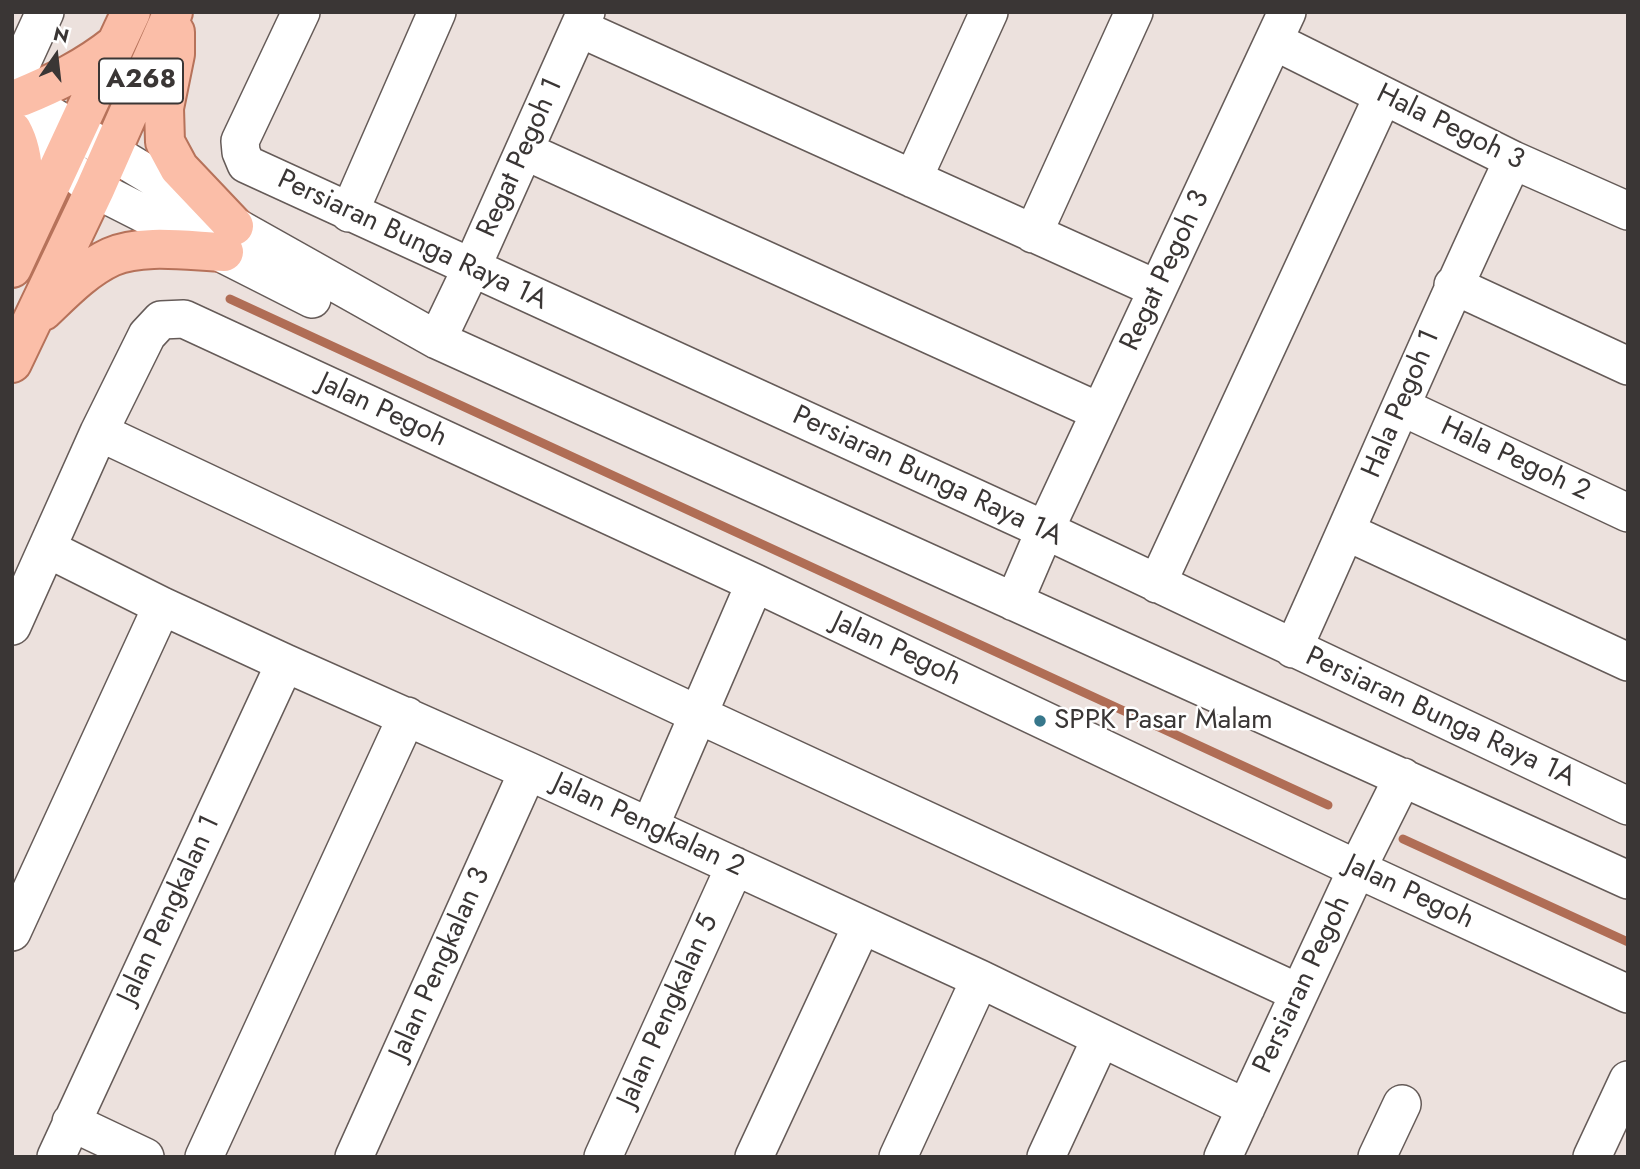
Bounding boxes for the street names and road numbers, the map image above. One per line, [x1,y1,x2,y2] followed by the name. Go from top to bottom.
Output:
[99,58,183,104] road number: A268
[471,73,571,243] street label: Regat Pegoh 1
[1371,78,1529,178] street label: Hala Pegoh 3
[272,164,552,318] street label: Persiaran Bunga Raya 1A
[1114,185,1218,357] street label: Regat Pegoh 3
[1356,325,1448,483] street label: Hala Pegoh 1
[312,367,452,455] street label: Jalan Pegoh
[787,400,1067,554] street label: Persiaran Bunga Raya 1A
[1435,411,1595,509] street label: Hala Pegoh 2
[826,606,966,694] street label: Jalan Pegoh
[1300,641,1580,795] street label: Persiaran Bunga Raya 1A
[547,767,749,885] street label: Jalan Pengkalan 2
[112,810,228,1010] street label: Jalan Pengkalan 1
[1339,849,1479,937] street label: Jalan Pegoh
[384,863,498,1065] street label: Jalan Pengkalan 3
[1247,891,1359,1079] street label: Persiaran Pegoh
[611,909,727,1113] street label: Jalan Pengkalan 5

